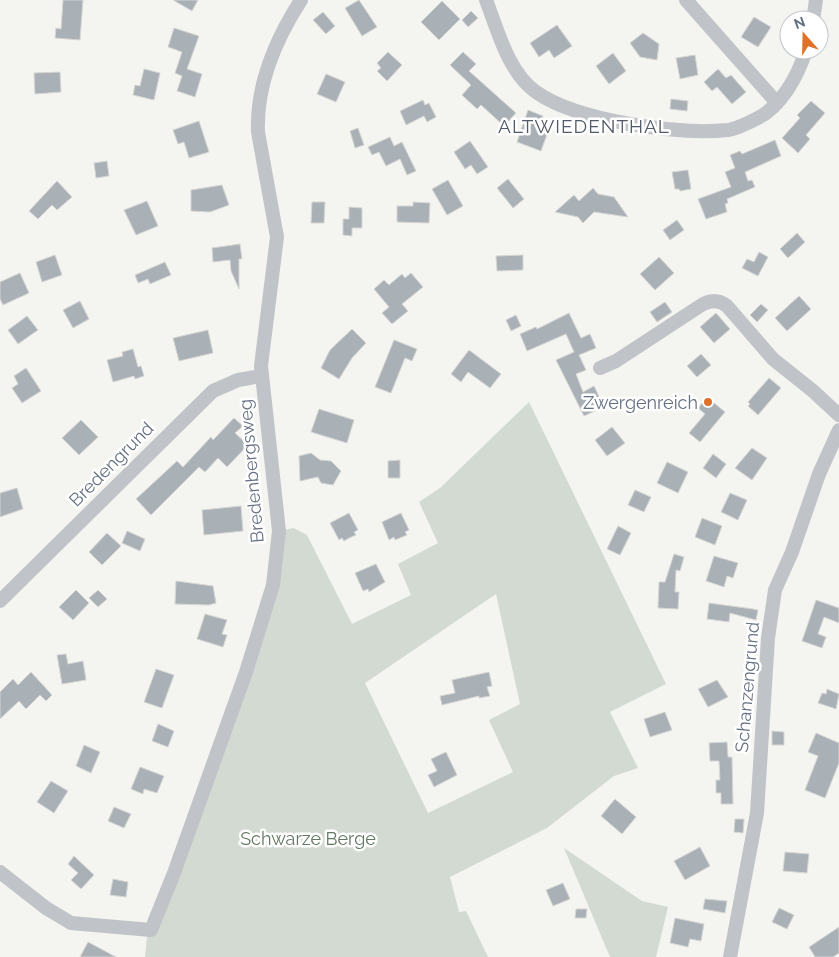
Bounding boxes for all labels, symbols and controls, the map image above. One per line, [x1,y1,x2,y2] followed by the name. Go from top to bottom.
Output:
[779,10,829,60] north arrow
[792,13,807,32] text: N
[498,115,670,137] district label: ALTWIEDENTHAL
[583,392,698,413] place label: Zwergenreich
[702,396,714,408] marker: Zwergenreich
[234,398,268,544] street label: Bredenbergsweg
[64,417,158,511] street label: Bredengrund
[731,621,763,753] street label: Schanzengrund
[240,828,376,849] park label: Schwarze Berge

